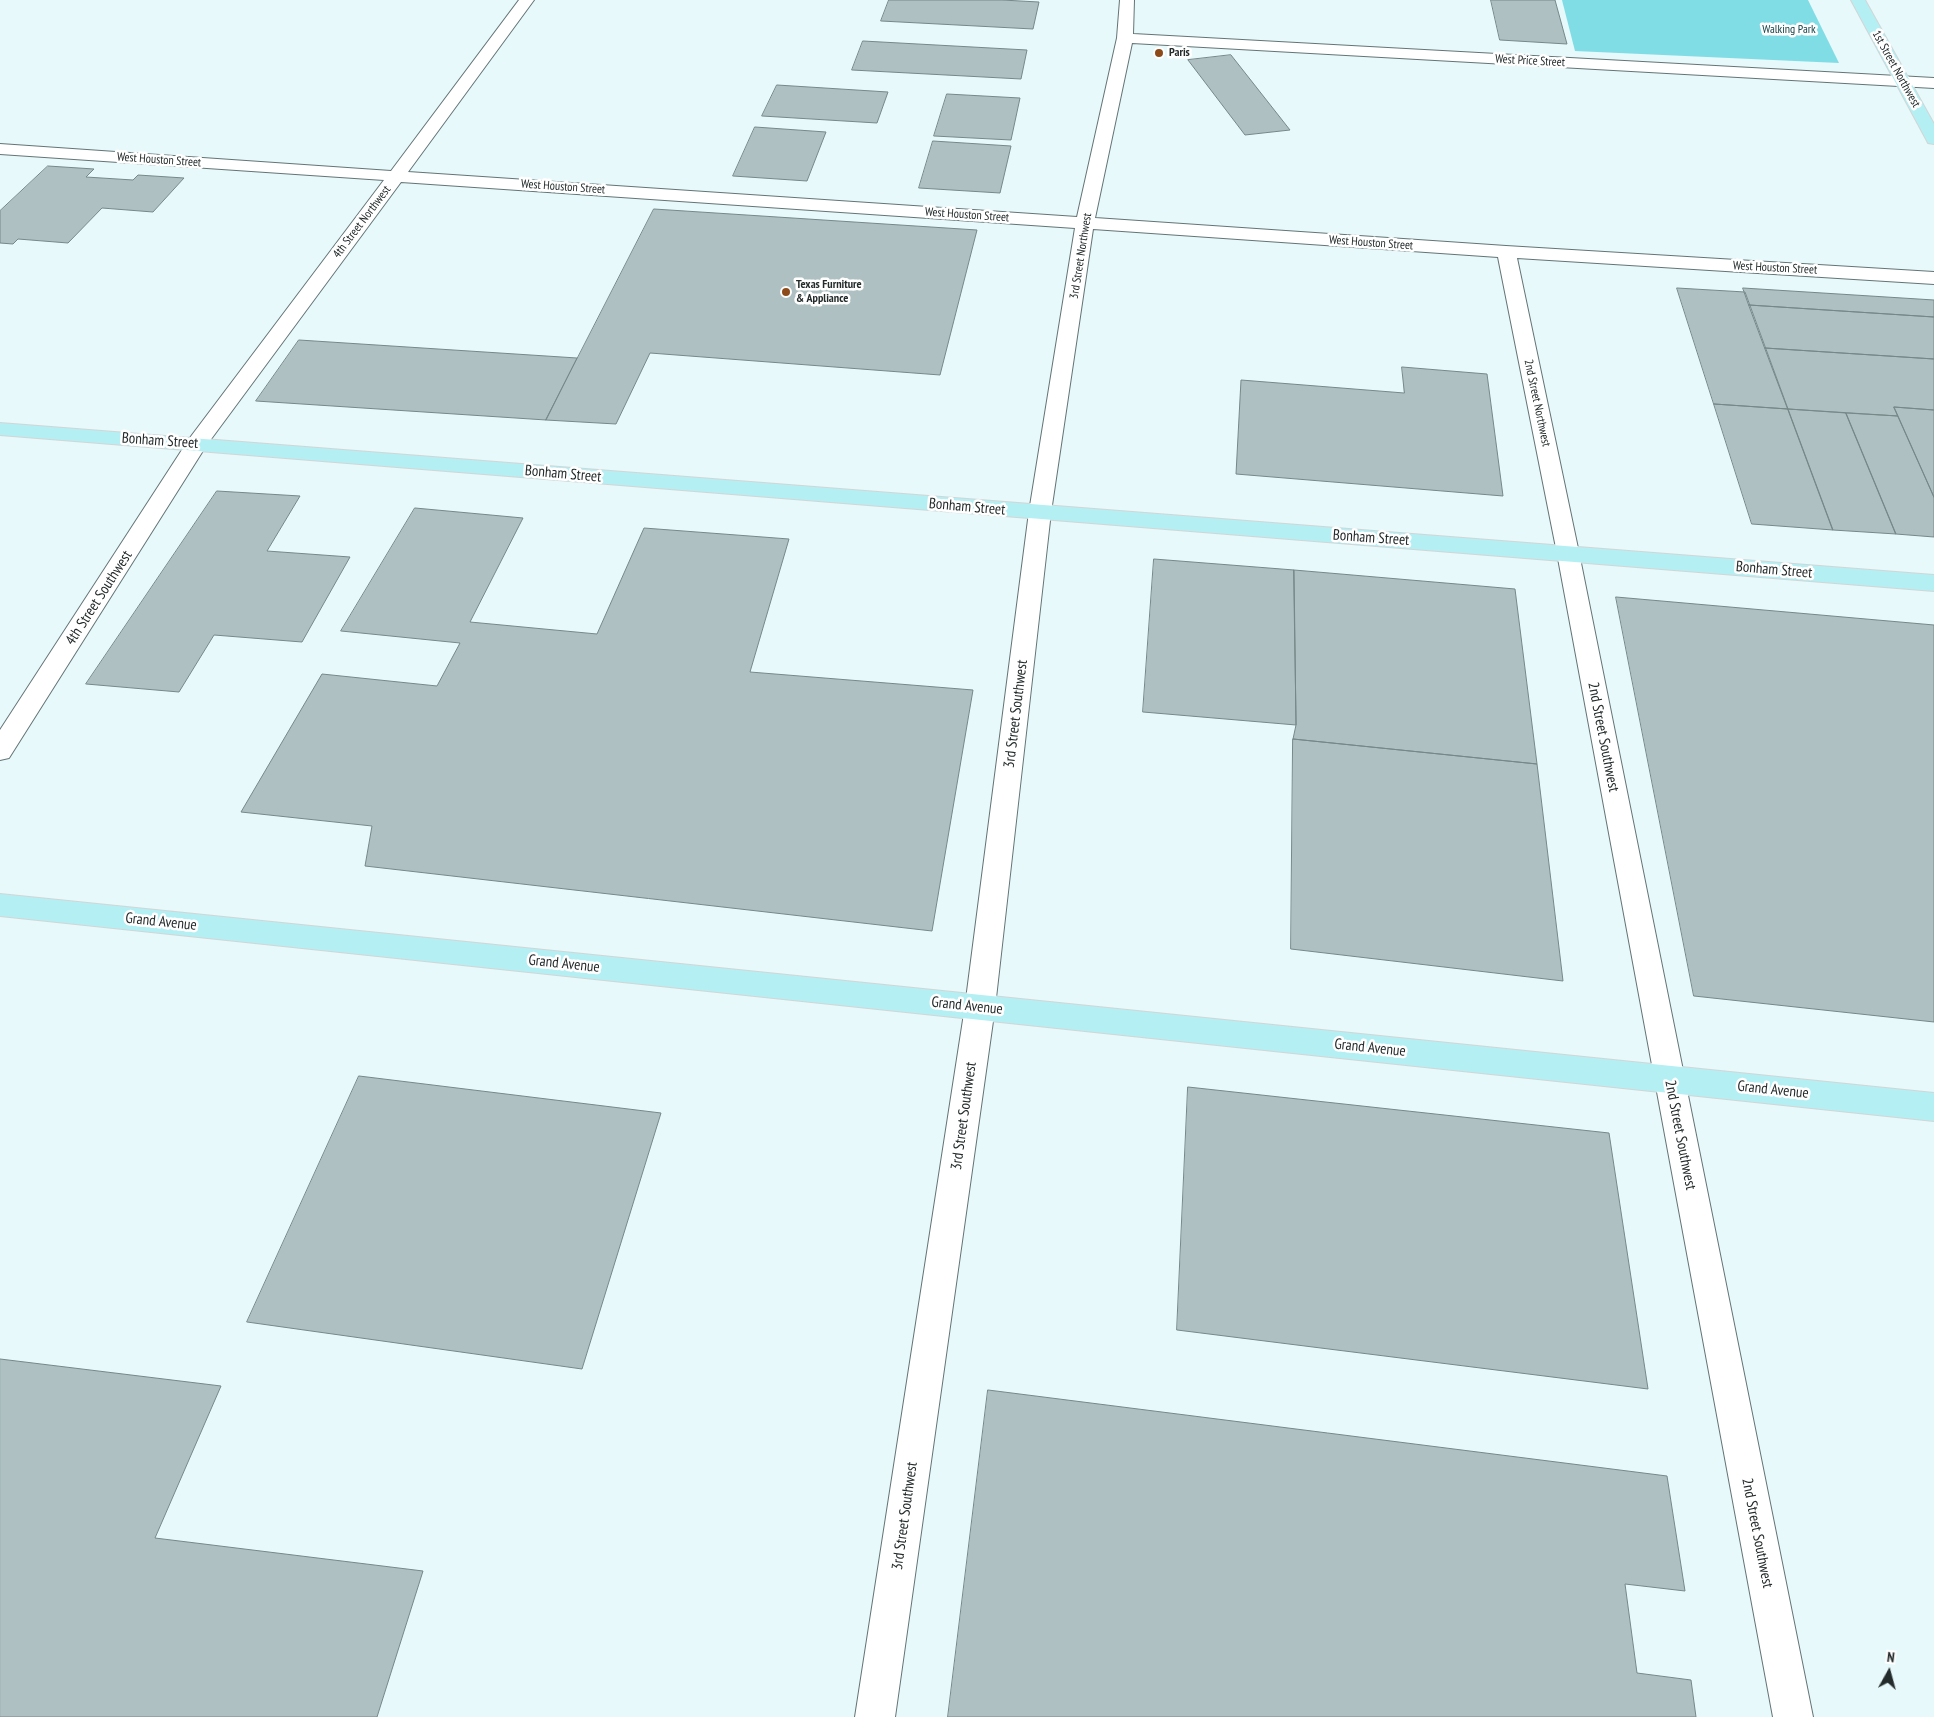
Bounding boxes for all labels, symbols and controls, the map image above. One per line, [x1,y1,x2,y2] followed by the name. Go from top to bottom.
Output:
[1762,23,1816,37] park label: Walking Park
[1869,28,1923,110] street label: 1st Street Northwest
[1169,46,1190,60] place label: Paris
[1153,47,1165,59] marker: Paris
[1495,52,1565,70] street label: West Price Street
[116,150,202,170] street label: West Houston Street
[520,177,606,197] street label: West Houston Street
[330,183,394,261] street label: 4th Street Northwest
[924,205,1010,225] street label: West Houston Street
[1067,212,1095,300] street label: 3rd Street Northwest
[1328,233,1414,253] street label: West Houston Street
[1732,259,1818,277] street label: West Houston Street
[796,278,862,306] place label: Texas Furniture & Appliance
[780,286,792,298] marker: Texas Furniture & Appliance
[1521,358,1553,448] street label: 2nd Street Northwest
[121,429,199,453] street label: Bonham Street
[524,462,602,486] street label: Bonham Street
[928,495,1006,519] street label: Bonham Street
[1332,526,1410,550] street label: Bonham Street
[62,547,136,649] street label: 4th Street Southwest
[1735,558,1813,582] street label: Bonham Street
[1000,659,1032,769] street label: 3rd Street Southwest
[1584,681,1622,793] street label: 2nd Street Southwest
[124,909,198,935] street label: Grand Avenue
[527,951,601,977] street label: Grand Avenue
[930,993,1004,1019] street label: Grand Avenue
[1333,1035,1407,1061] street label: Grand Avenue
[948,1061,980,1171] street label: 3rd Street Southwest
[1736,1077,1810,1103] street label: Grand Avenue
[1661,1079,1699,1191] street label: 2nd Street Southwest
[889,1461,921,1571] street label: 3rd Street Southwest
[1738,1477,1776,1589] street label: 2nd Street Southwest
[1864,1647,1914,1697] north arrow
[1886,1648,1896,1667] text: N

